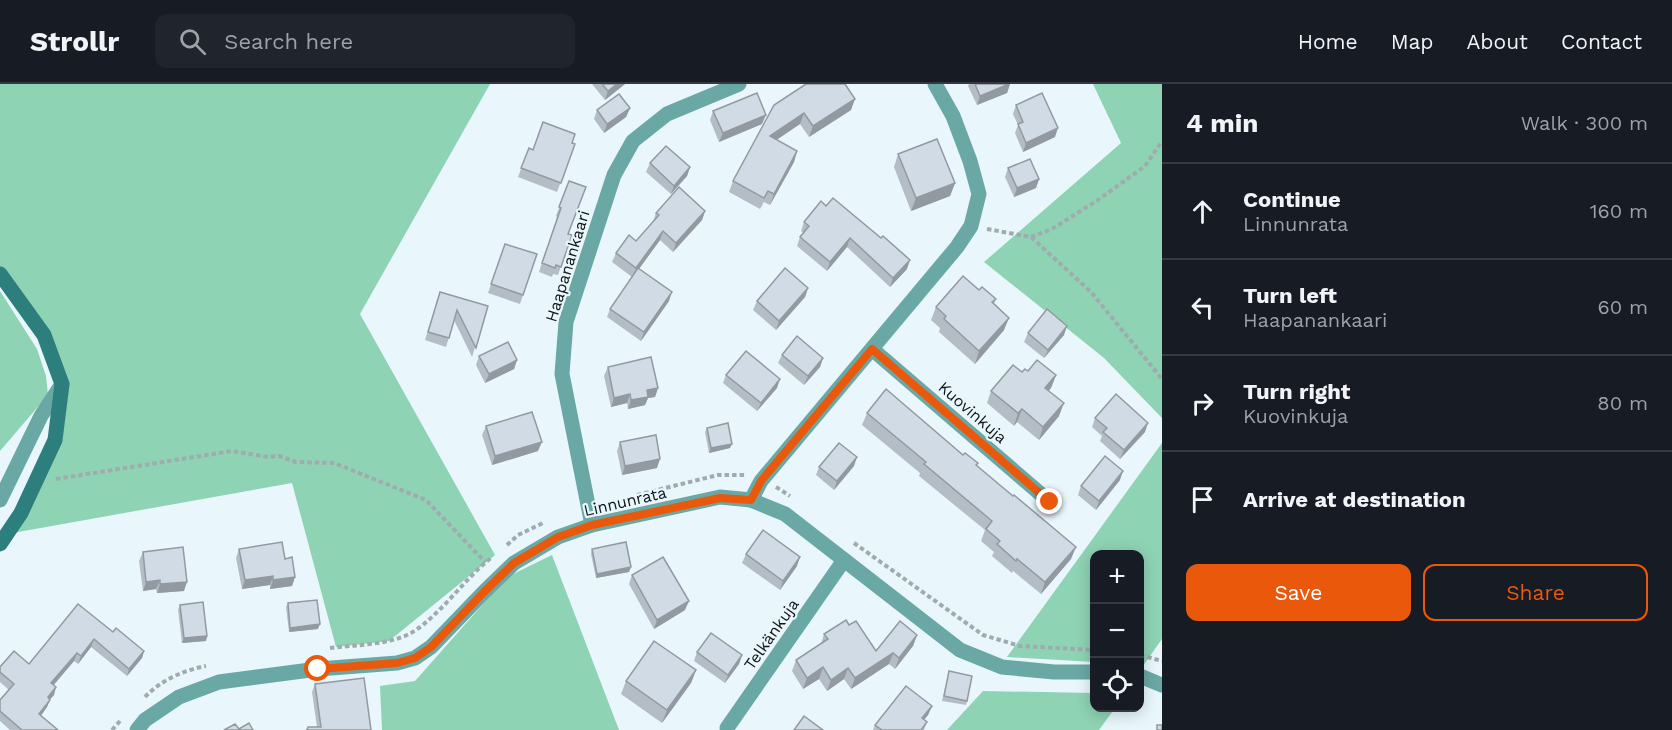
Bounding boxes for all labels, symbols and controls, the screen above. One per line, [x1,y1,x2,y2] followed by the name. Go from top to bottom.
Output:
[155,14,575,68] search box
[30,25,119,58] text: Strollr
[176,25,209,58] icon: search
[224,29,353,54] text: Search here
[1298,29,1358,54] text: Home
[1391,29,1434,54] text: Map
[1467,29,1528,54] text: About
[1561,29,1642,54] text: Contact
[1186,108,1258,138] text: 4 min
[1521,111,1648,135] text: Walk · 300 m
[1243,187,1341,212] text: Continue
[1186,195,1219,228] icon: ahead
[1590,199,1648,223] text: 160 m
[542,208,593,324] street label: Haapanankaari
[1243,212,1348,236] text: Linnunrata
[1243,283,1337,308] text: Turn left
[1186,291,1219,324] icon: left
[1598,295,1648,319] text: 60 m
[1243,308,1387,332] text: Haapanankaari
[935,378,1011,447] street label: Kuovinkuja
[1243,379,1350,404] text: Turn right
[1186,387,1219,420] icon: right
[1597,391,1648,415] text: 80 m
[1243,404,1348,428] text: Kuovinkuja
[582,483,668,520] street label: Linnunrata
[1186,483,1219,516] icon: arrive
[1243,487,1466,512] text: Arrive at destination
[1036,488,1062,514] route end
[1090,550,1144,712] map controls
[1090,550,1144,604] button: +
[1186,564,1411,621] button: Save
[1423,564,1648,621] button: Share
[740,595,803,673] street label: Telkänkuja
[1090,604,1144,658] button: −
[304,655,330,681] route start
[1090,658,1144,712] button: locate

